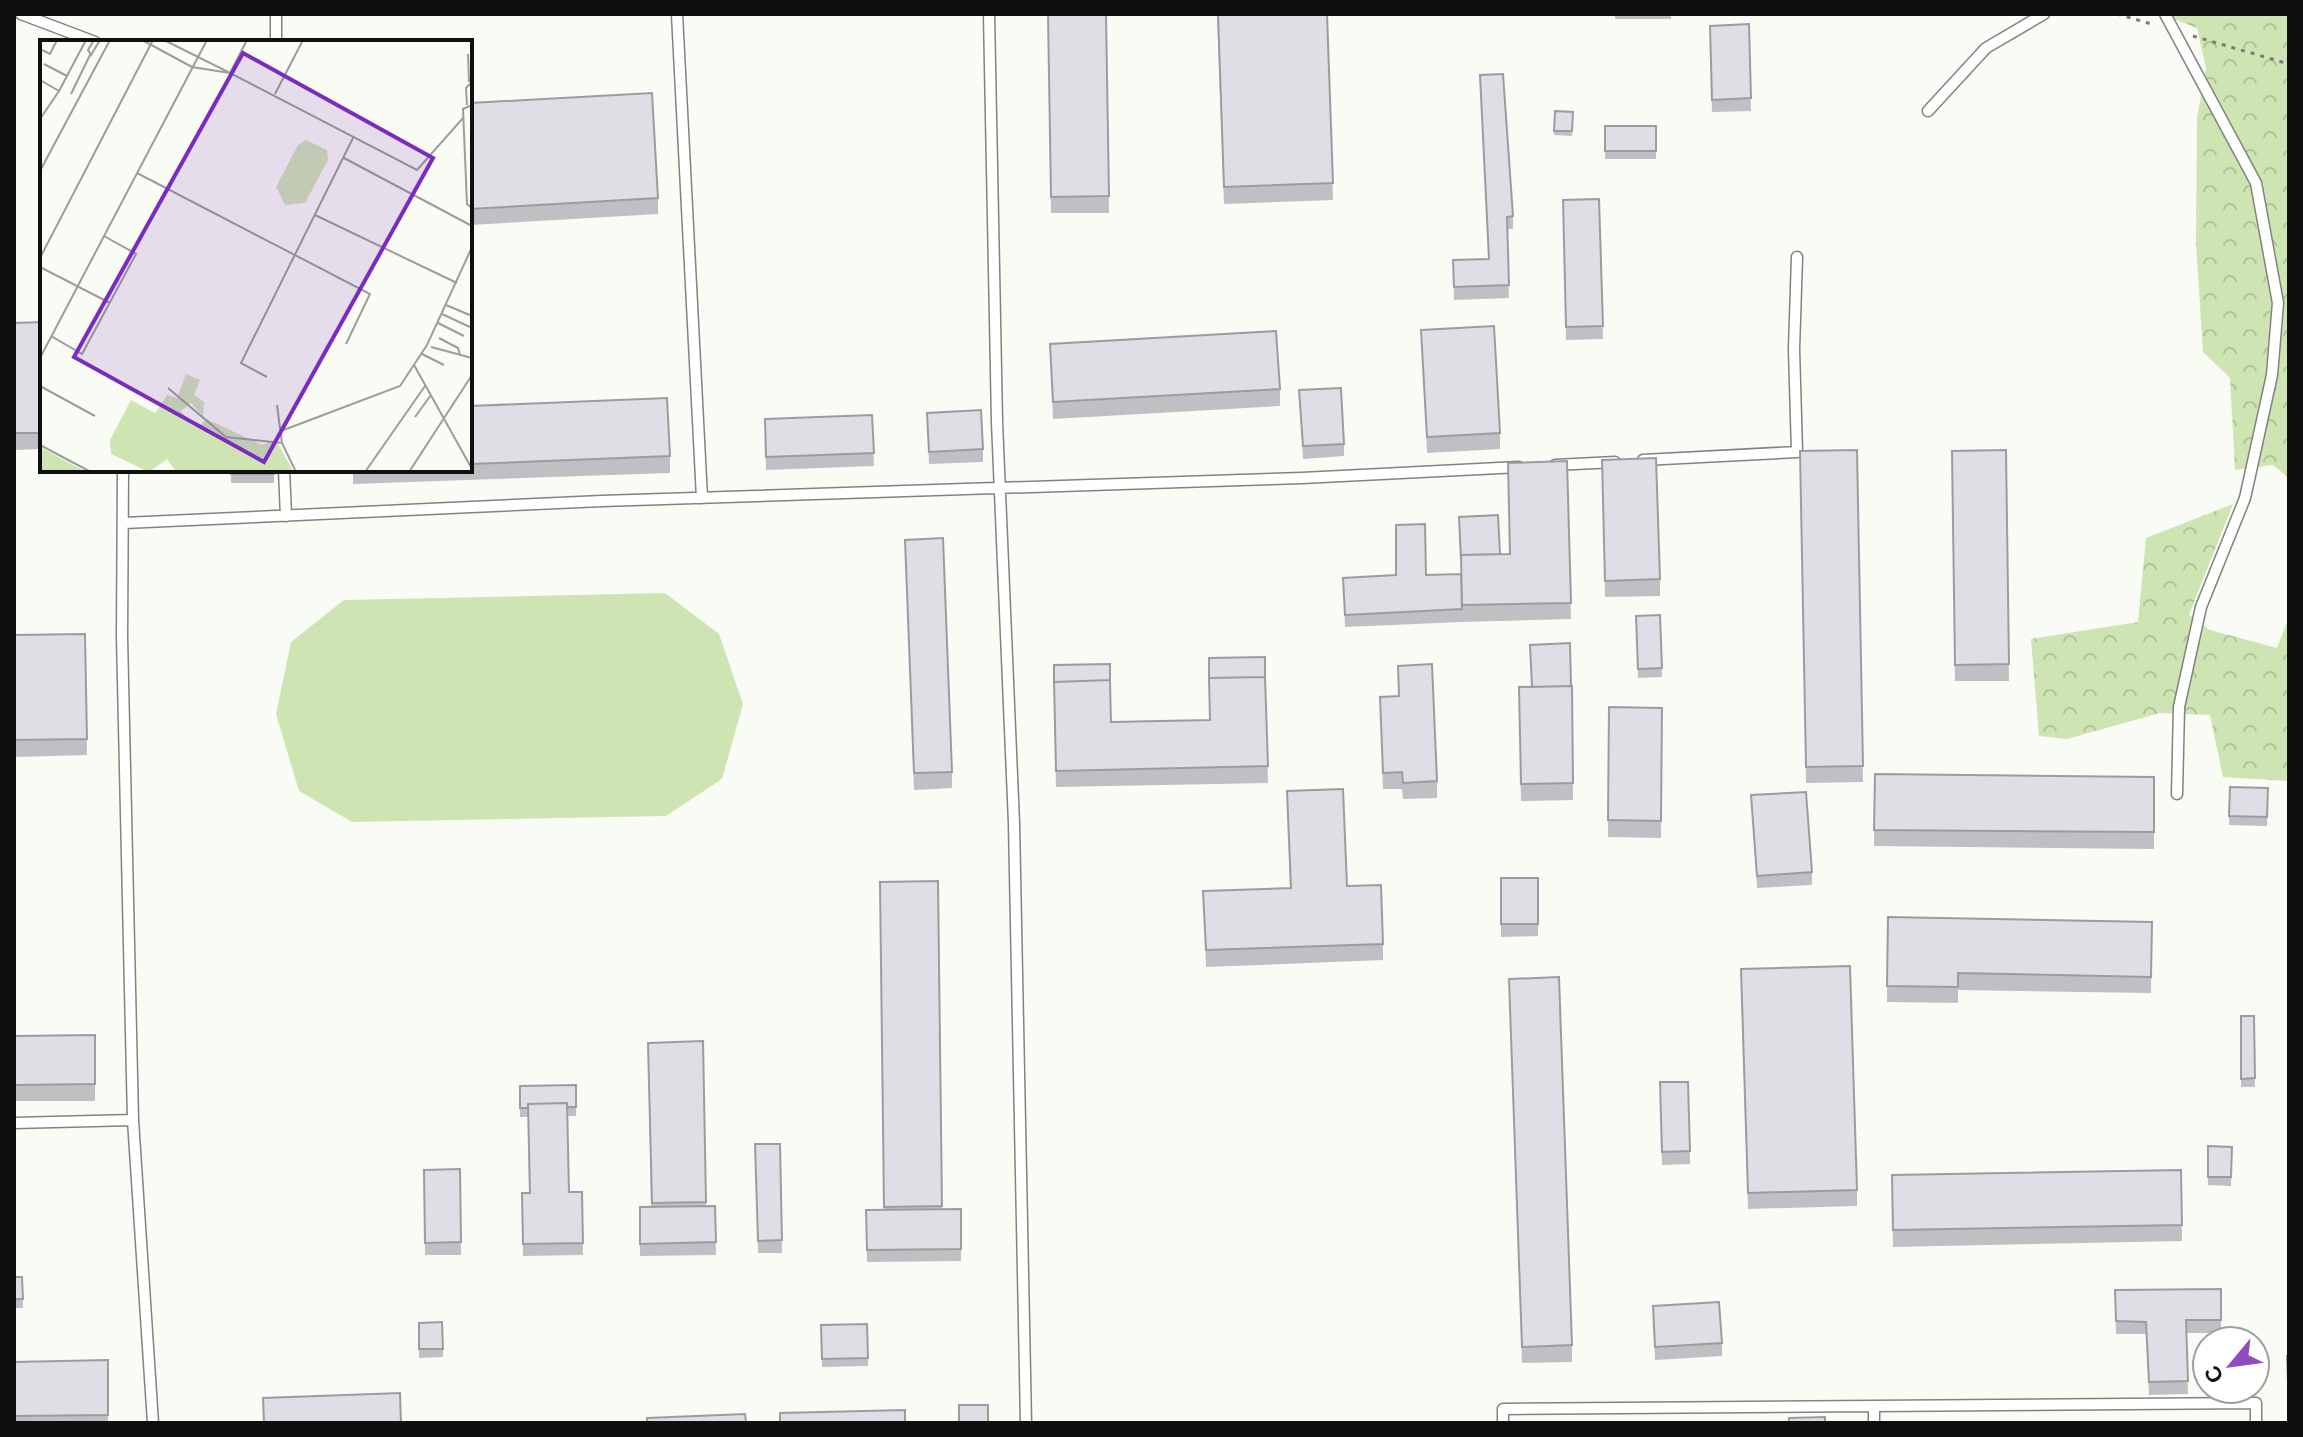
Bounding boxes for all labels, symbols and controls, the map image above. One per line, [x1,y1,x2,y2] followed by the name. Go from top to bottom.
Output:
[40,40,472,472] inset map
[2191,1325,2271,1405] north arrow
[2199,1361,2229,1387] text: С

